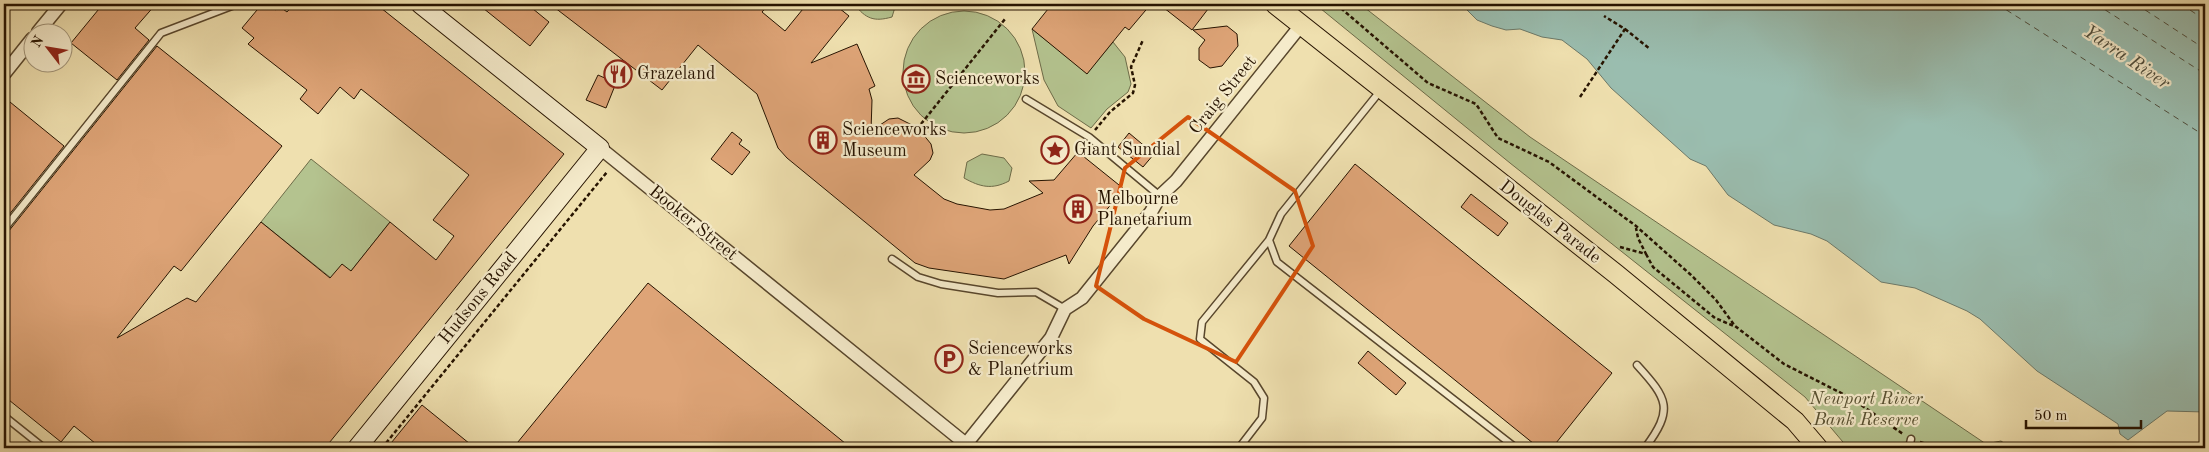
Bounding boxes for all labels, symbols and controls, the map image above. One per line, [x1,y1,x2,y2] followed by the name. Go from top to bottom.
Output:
[22,22,72,72] north arrow
[2079,22,2173,94] water label: Yarra River
[29,33,47,50] text: N
[1186,52,1260,138] street label: Craig Street
[603,59,633,89] restaurant icon: Grazeland
[901,64,931,94] museum icon: Scienceworks
[637,65,715,83] place label: Grazeland
[935,70,1040,88] place label: Scienceworks
[842,121,947,160] place label: Scienceworks Museum
[808,125,838,155] building icon: Scienceworks Museum
[1040,135,1070,165] place icon: Giant Sundial
[1074,141,1180,159] place label: Giant Sundial
[1496,177,1604,267] street label: Douglas Parade
[645,182,741,264] street label: Booker Street
[1097,190,1192,229] place label: Melbourne Planetarium
[1063,194,1093,224] building icon: Melbourne Planetarium
[436,249,520,347] street label: Hudsons Road
[968,340,1074,379] place label: Scienceworks & Planetrium
[934,344,964,374] parking icon: Scienceworks & Planetrium
[1808,390,1924,429] park label: Newport River Bank Reserve
[2026,397,2142,429] scale bar
[2034,409,2068,424] text: 50 m

